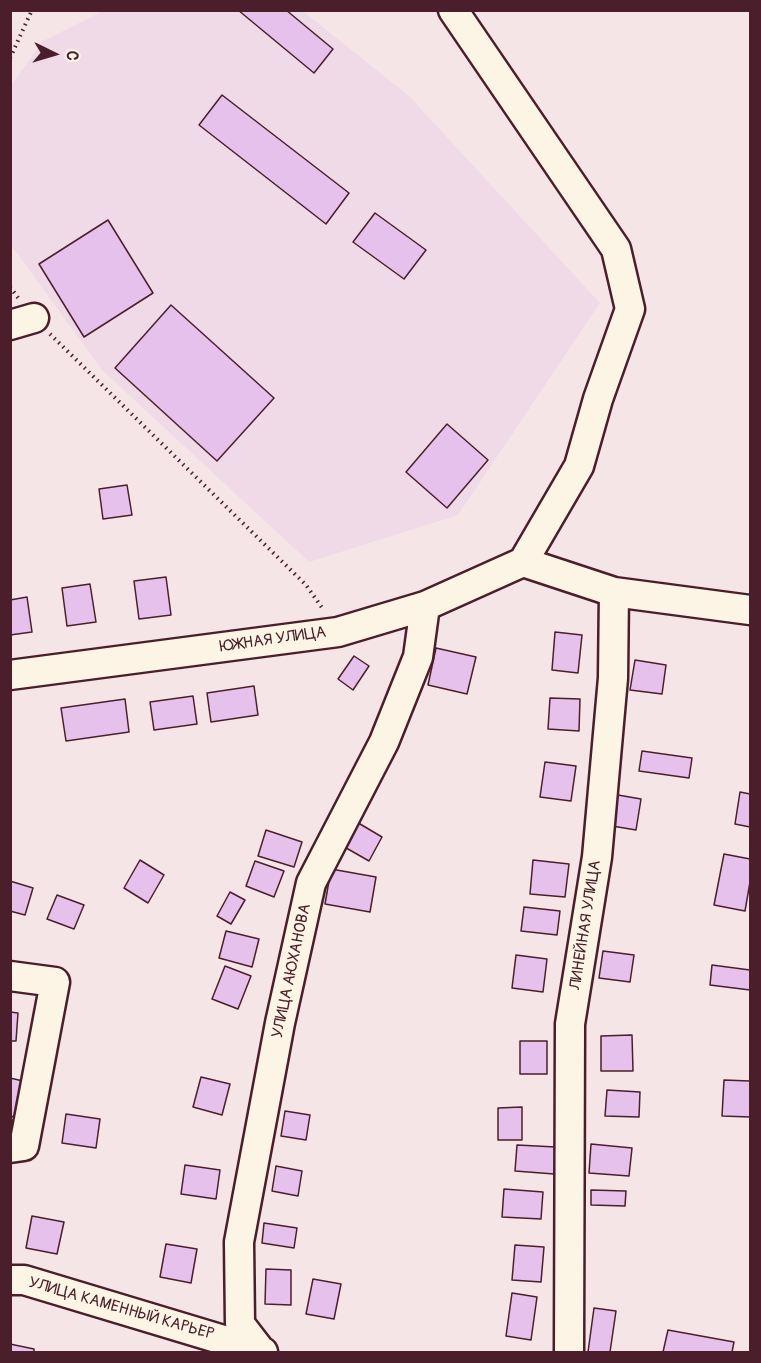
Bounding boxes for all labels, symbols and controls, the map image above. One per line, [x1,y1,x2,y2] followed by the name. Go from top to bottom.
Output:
[24,24,84,84] north arrow
[62,50,82,61] text: С
[219,623,327,657] street label: ЮЖНАЯ УЛИЦА
[566,859,606,991] street label: ЛИНЕЙНАЯ УЛИЦА
[268,902,316,1040] street label: УЛИЦА АЮХАНОВА
[26,1273,216,1345] street label: УЛИЦА КАМЕННЫЙ КАРЬЕР

